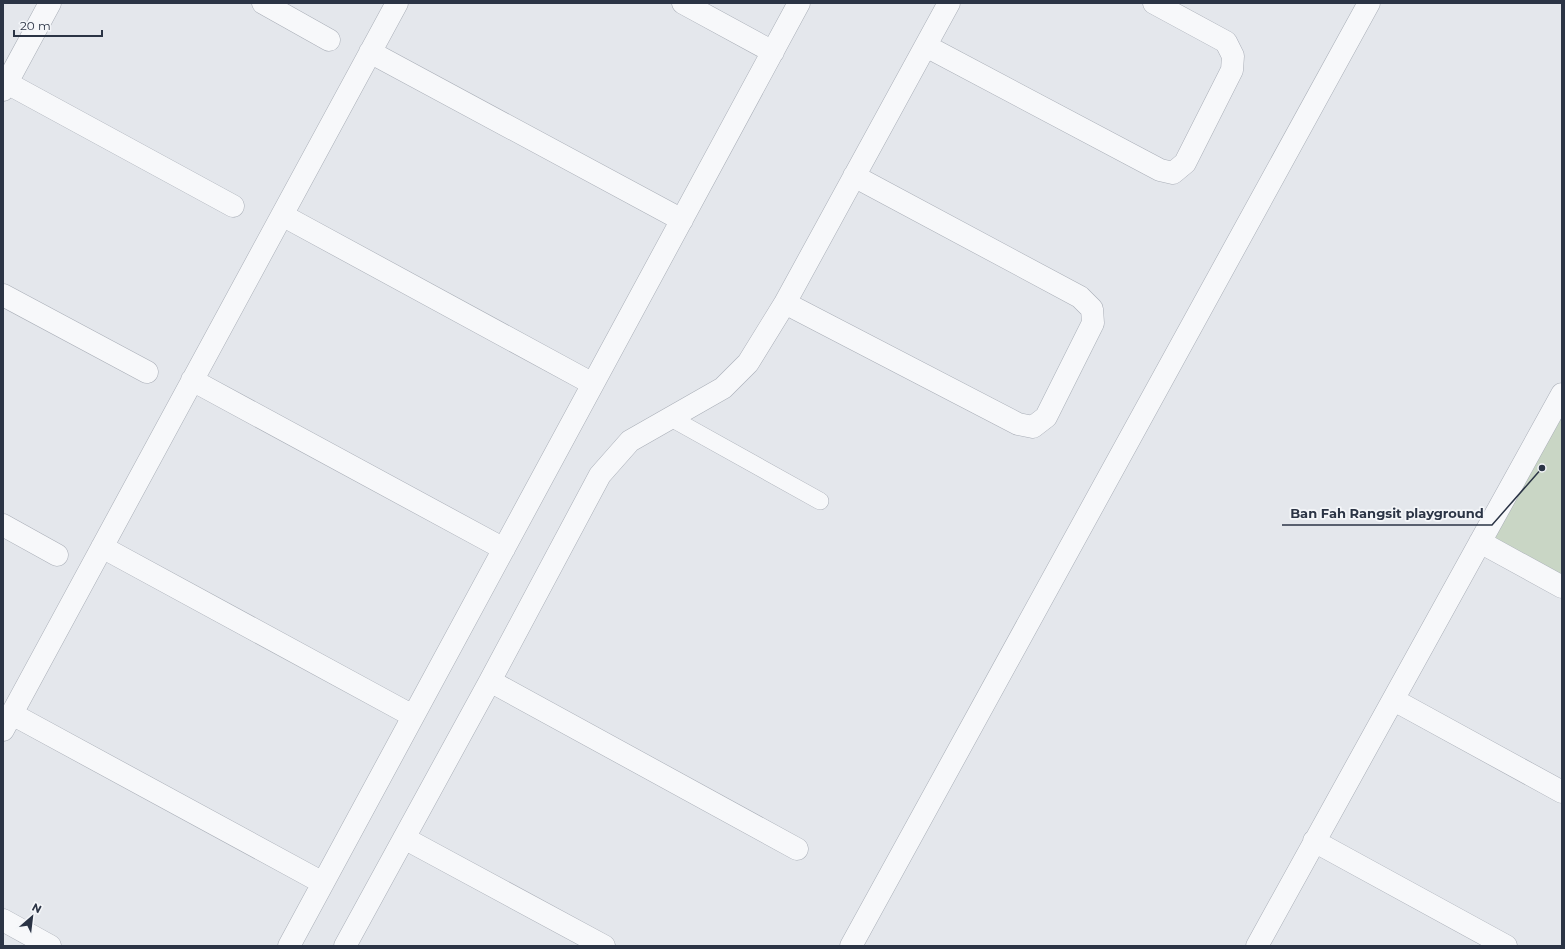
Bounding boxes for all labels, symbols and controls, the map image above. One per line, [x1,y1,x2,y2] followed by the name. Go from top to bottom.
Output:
[14,12,102,38] scale bar
[20,18,51,33] text: 20 m
[1282,500,1492,525] callout: Ban Fah Rangsit playground
[1290,505,1484,521] text: Ban Fah Rangsit playground
[12,897,52,937] north arrow
[29,900,44,916] text: N

